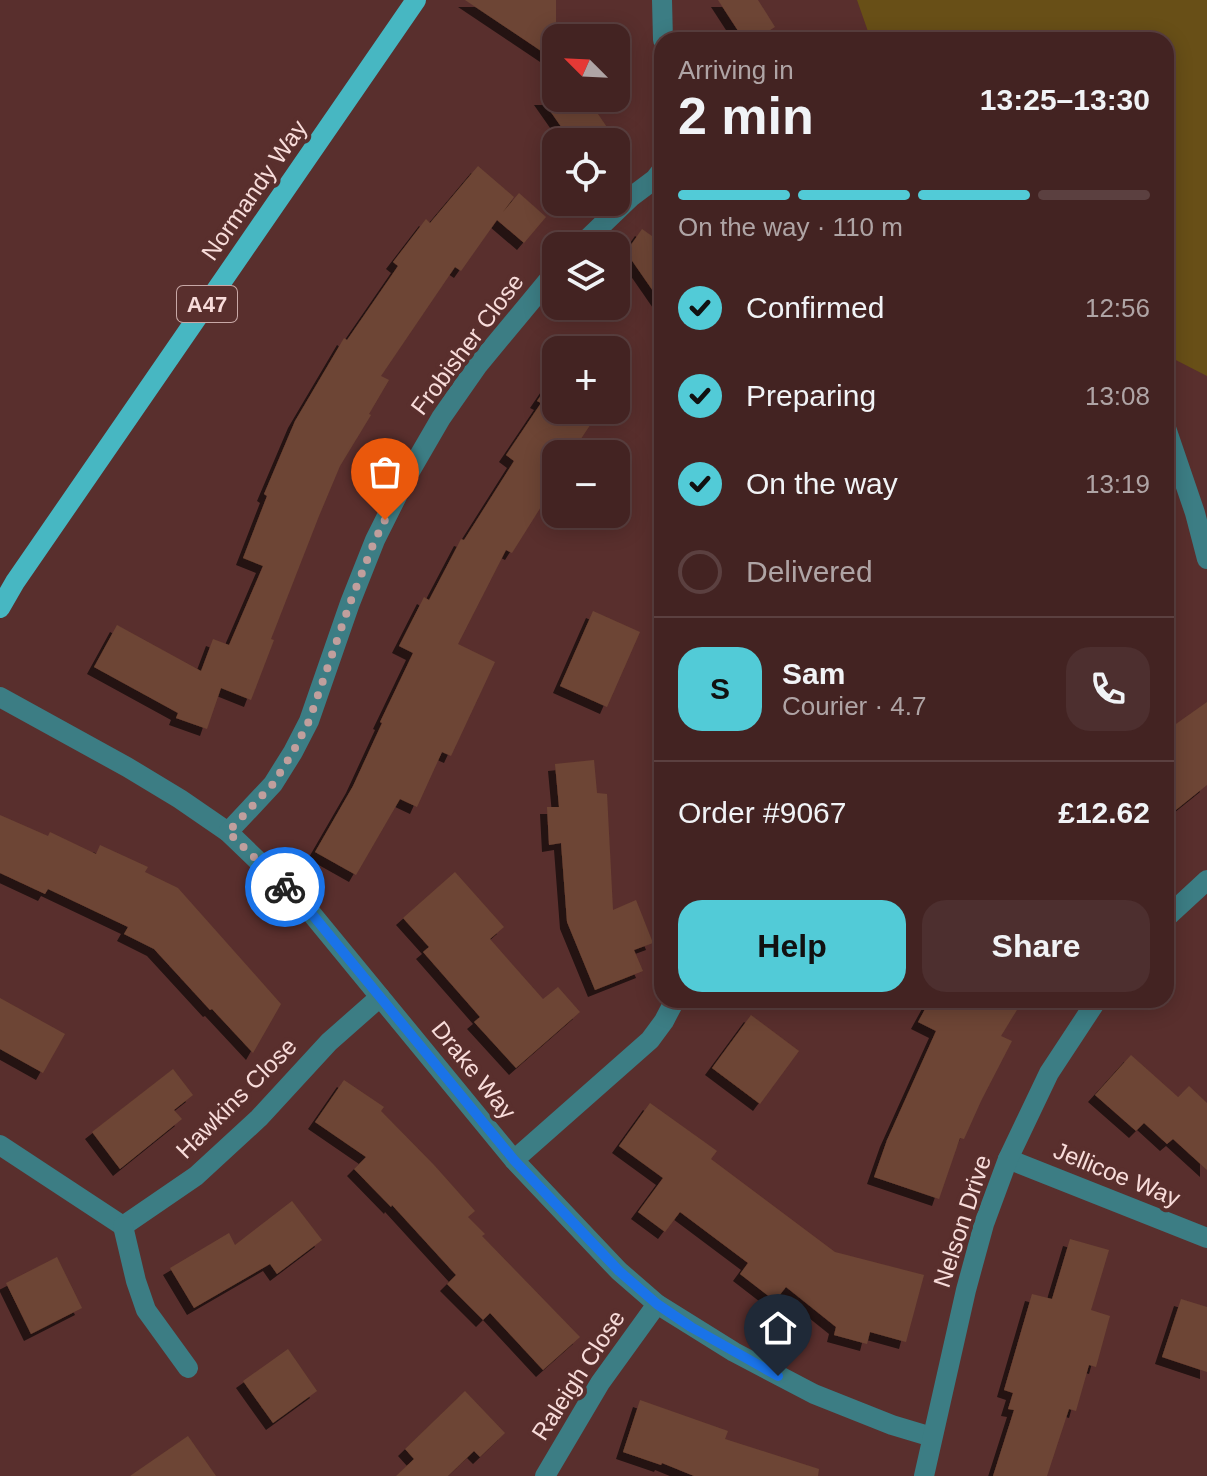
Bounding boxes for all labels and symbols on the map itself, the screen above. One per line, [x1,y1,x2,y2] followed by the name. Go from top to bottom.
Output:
[542,24,630,112] north arrow
[196,115,312,265] street label: Normandy Way
[405,268,529,420] street label: Frobisher Close
[177,286,237,322] road number: A47
[351,438,419,520] pin
[245,847,325,927] courier
[426,1016,522,1124] street label: Drake Way
[170,1032,302,1164] street label: Hawkins Close
[1050,1136,1184,1212] street label: Jellicoe Way
[928,1151,996,1291] street label: Nelson Drive
[744,1294,812,1376] pin
[526,1305,630,1445] street label: Raleigh Close

